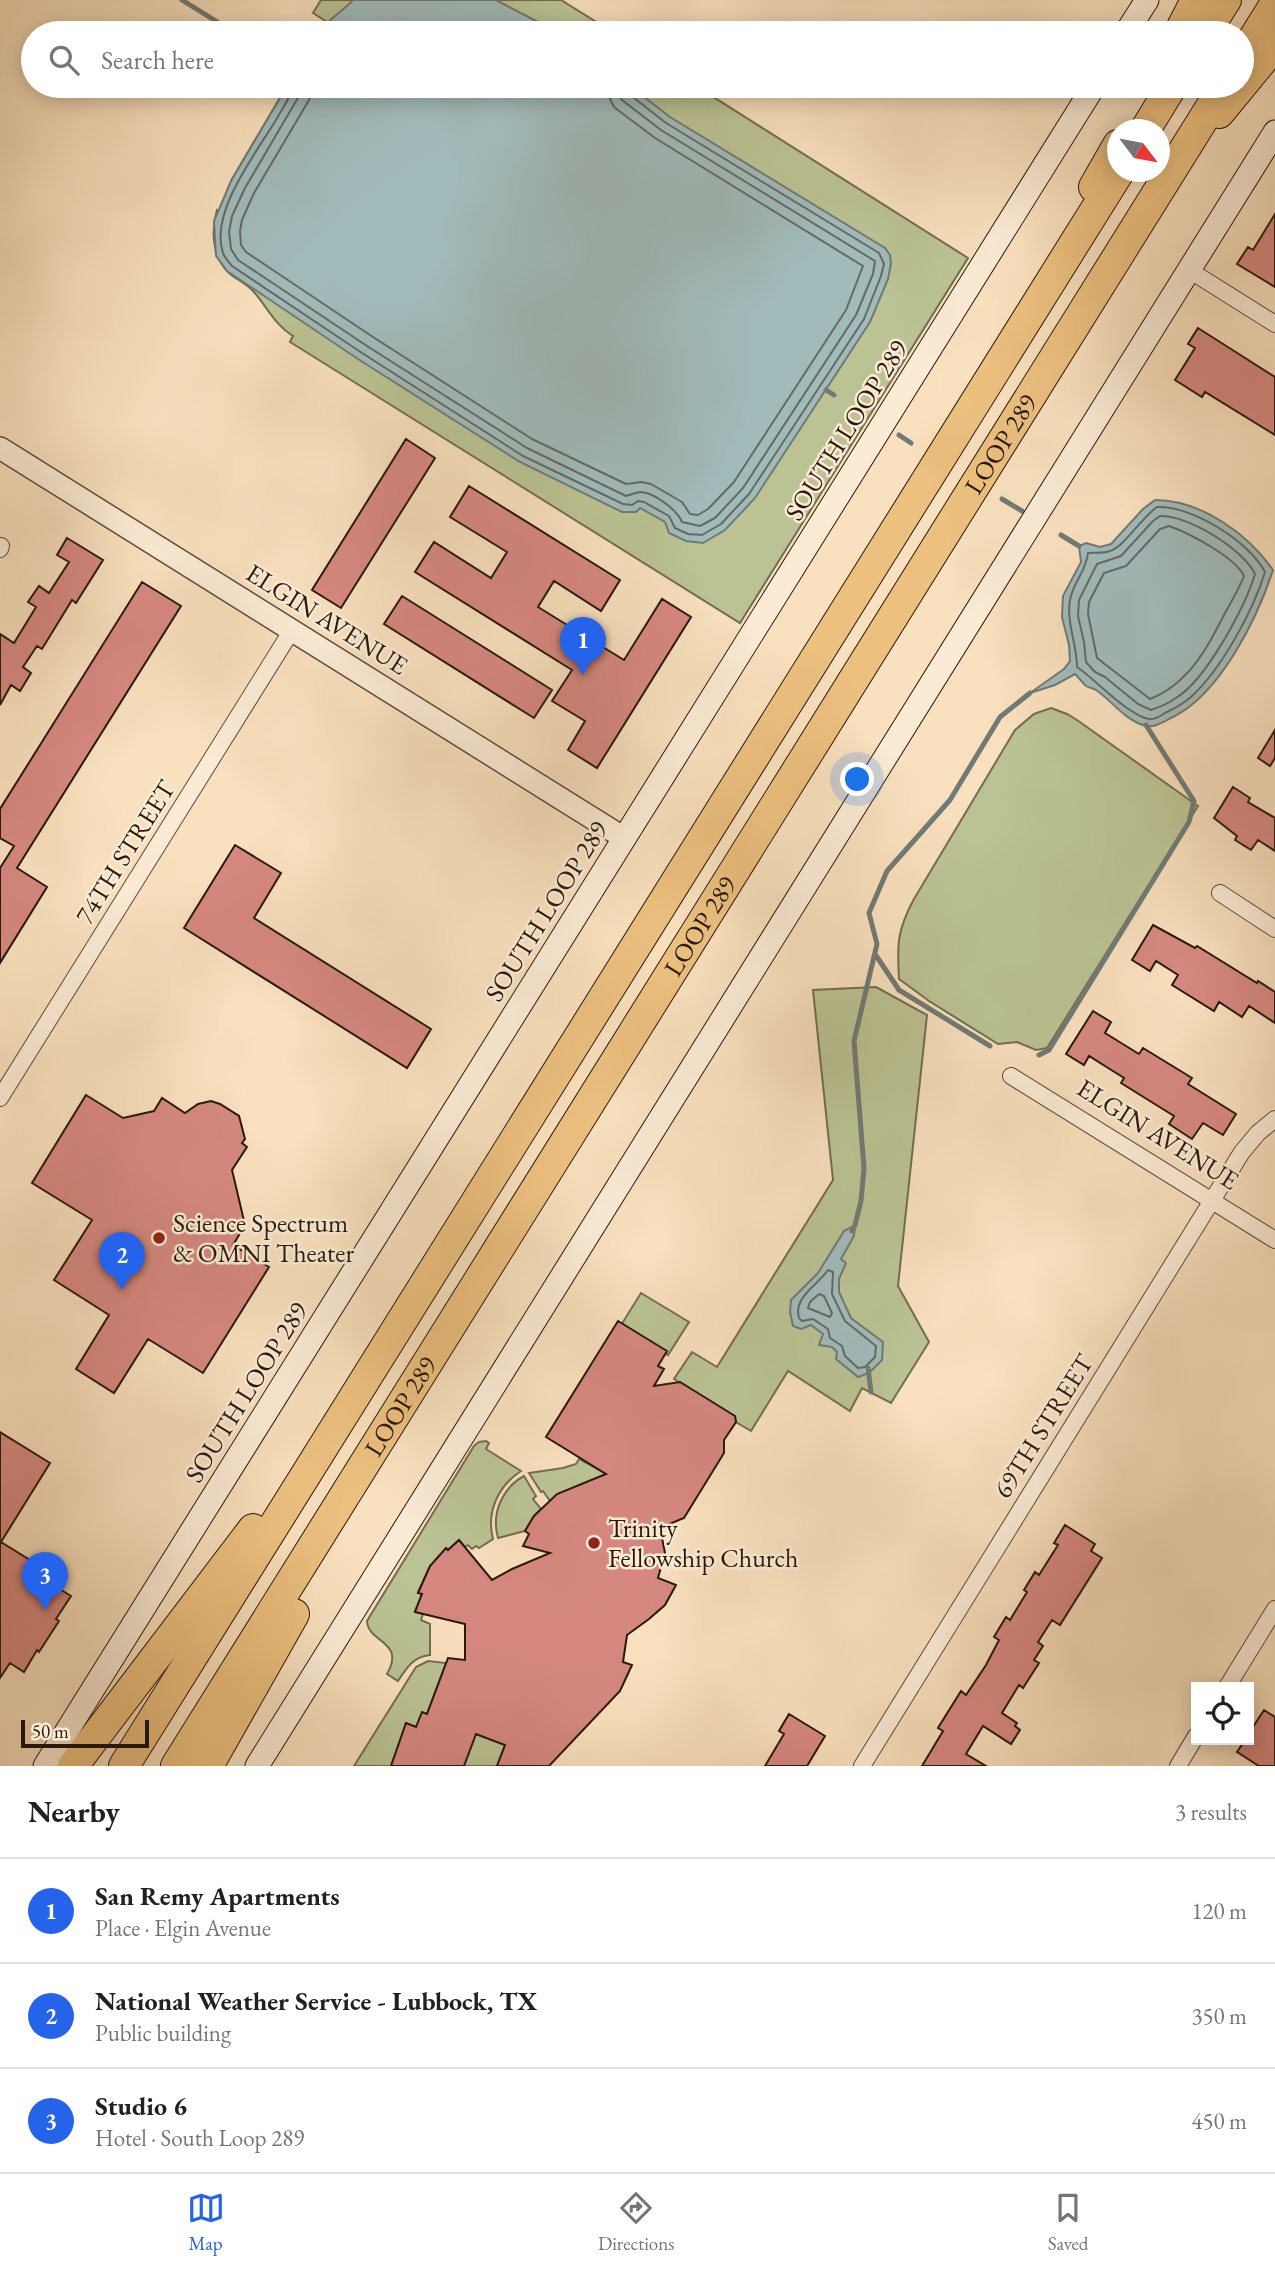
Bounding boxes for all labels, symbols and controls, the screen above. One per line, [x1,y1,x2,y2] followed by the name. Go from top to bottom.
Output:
[21,21,1254,98] search box
[45,41,83,79] icon: search
[101,43,214,77] text: Search here
[1107,119,1170,182] north arrow
[777,333,915,527] street label: SOUTH LOOP 289
[957,387,1045,501] street label: LOOP 289
[240,556,414,682] street label: ELGIN AVENUE
[560,617,606,675] pin: 1
[840,762,874,796] your location
[67,773,183,930] street label: 74TH STREET
[477,814,615,1008] street label: SOUTH LOOP 289
[656,869,744,982] street label: LOOP 289
[1071,1071,1245,1197] street label: ELGIN AVENUE
[173,1206,354,1270] place label: Science Spectrum & OMNI Theater
[151,1230,167,1246] marker: Science Spectrum & OMNI Theater
[99,1232,145,1290] pin: 2
[177,1295,315,1489] street label: SOUTH LOOP 289
[985,1347,1101,1504] street label: 69TH STREET
[356,1349,445,1463] street label: LOOP 289
[608,1511,799,1575] place label: Trinity Fellowship Church
[586,1535,602,1551] marker: Trinity Fellowship Church
[22,1552,68,1610] pin: 3
[1191,1682,1254,1745] map controls
[1191,1682,1254,1745] button: locate
[21,1717,149,1749] scale bar
[32,1719,69,1744] text: 50 m
[28,1792,120,1831] text: Nearby
[1175,1797,1247,1827] text: 3 results
[95,1879,340,1913] text: San Remy Apartments
[45,1896,57,1926] text: 1
[1191,1896,1247,1926] text: 120 m
[95,1913,271,1943] text: Place · Elgin Avenue
[95,1984,537,2018] text: National Weather Service - Lubbock, TX
[45,2001,57,2031] text: 2
[1191,2001,1247,2031] text: 350 m
[95,2018,231,2048] text: Public building
[95,2089,187,2123] text: Studio 6
[45,2106,57,2136] text: 3
[1191,2106,1247,2136] text: 450 m
[95,2123,304,2153] text: Hotel · South Loop 289
[187,2189,225,2256] tab: Map
[598,2189,674,2256] tab: Directions
[1048,2189,1088,2256] tab: Saved

